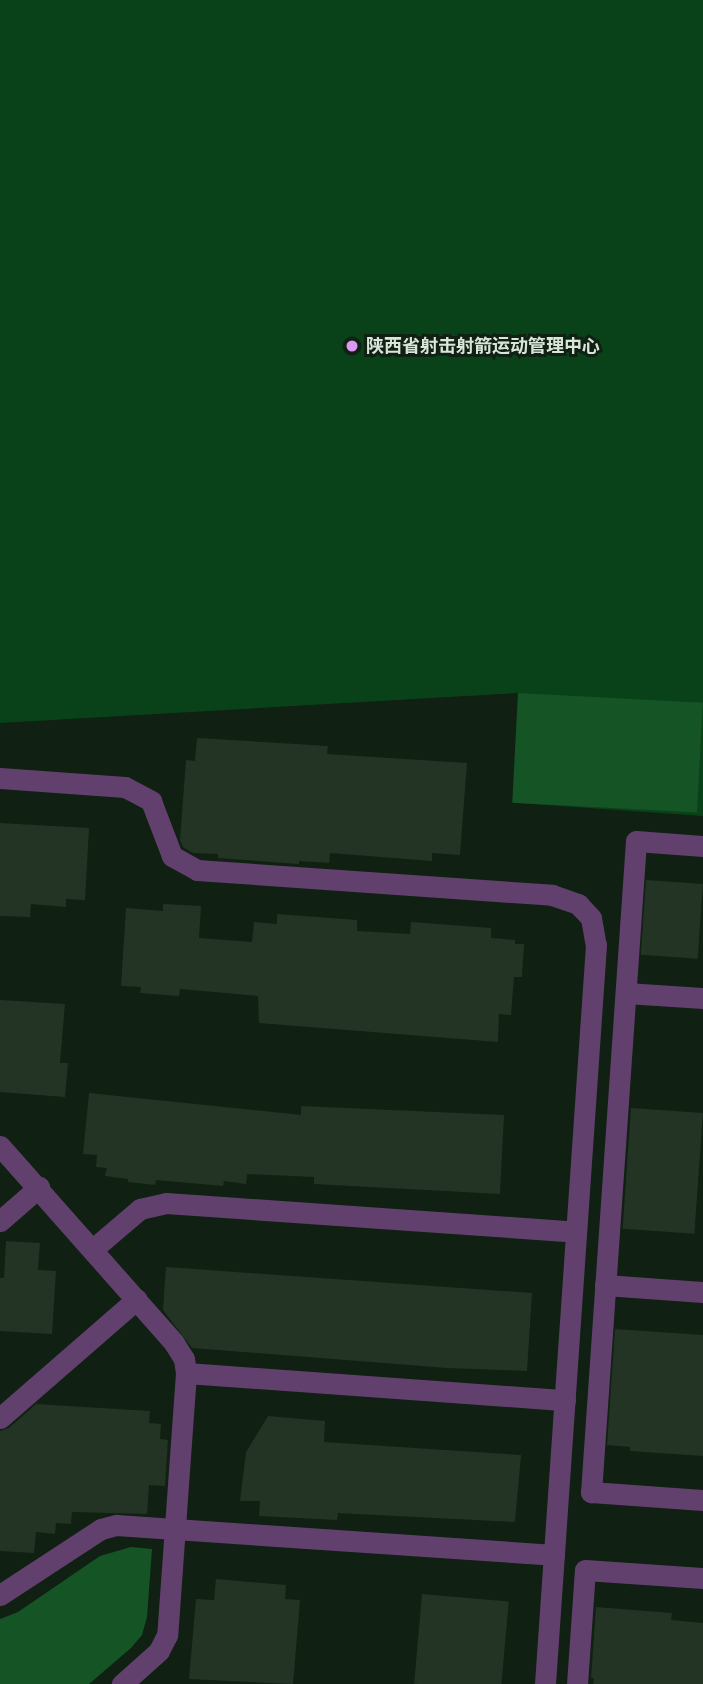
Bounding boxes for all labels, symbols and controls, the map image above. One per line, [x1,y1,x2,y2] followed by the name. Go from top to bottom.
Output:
[366,335,600,357] place label: 陕西省射击射箭运动管理中心
[344,338,360,354] marker: 陕西省射击射箭运动管理中心

